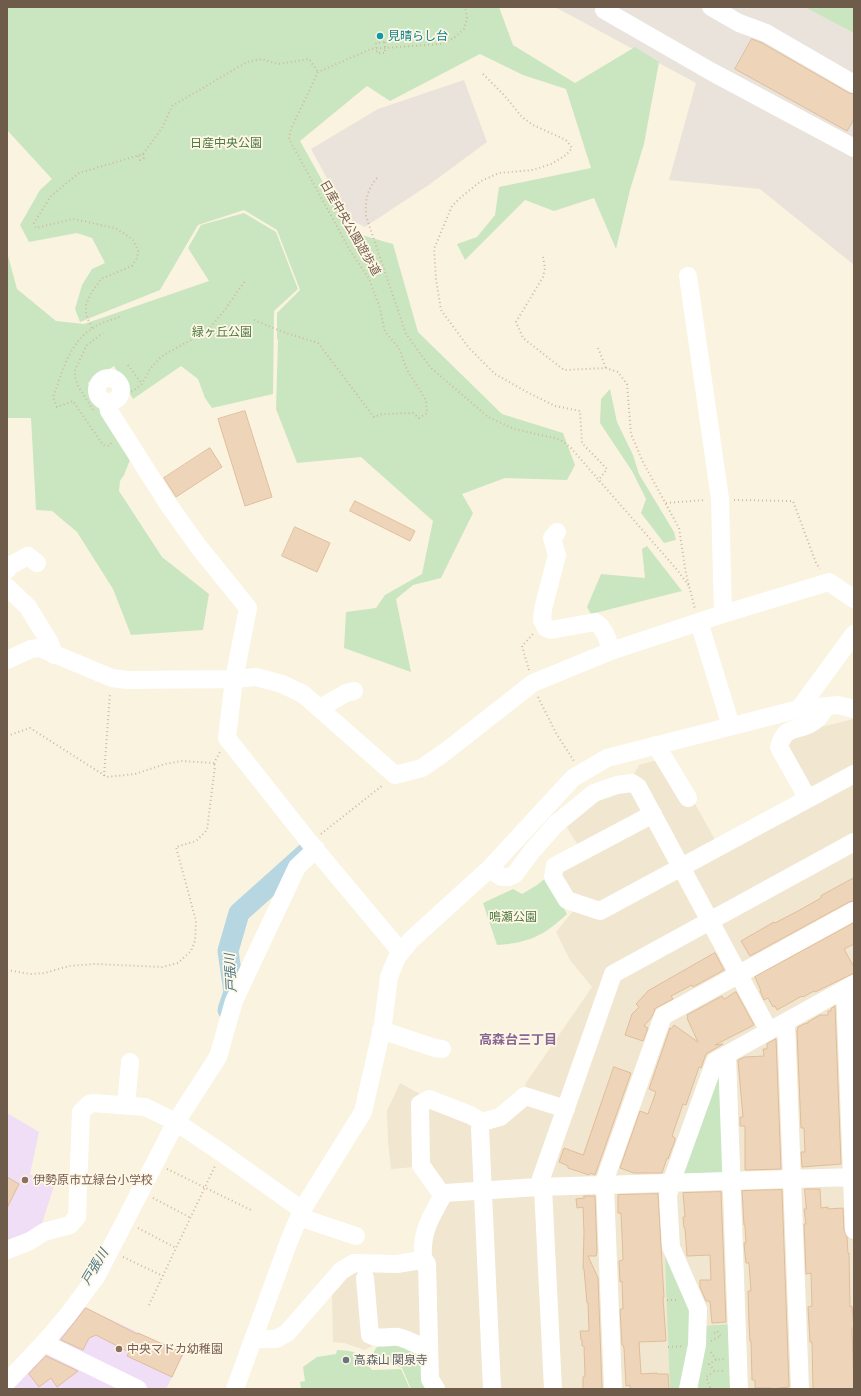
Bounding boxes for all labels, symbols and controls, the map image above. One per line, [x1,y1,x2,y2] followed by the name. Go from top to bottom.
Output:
[388,29,448,43] place label: 見晴らし台
[375,31,385,41] marker: 見晴らし台
[190,136,262,150] park label: 日産中央公園
[317,178,383,278] street label: 日産中央公園遊歩道
[192,325,252,339] park label: 緑ヶ丘公園
[489,910,537,924] park label: 鳴瀬公園
[222,953,240,993] water label: 戸張川
[479,1032,557,1048] district label: 高森台三丁目
[33,1173,153,1187] place label: 伊勢原市立緑台小学校
[20,1175,30,1185] marker: 伊勢原市立緑台小学校
[78,1246,112,1288] water label: 戸張川
[127,1342,223,1356] place label: 中央マドカ幼稚園
[114,1344,124,1354] marker: 中央マドカ幼稚園
[354,1353,428,1367] place label: 高森山 関泉寺
[341,1355,351,1365] marker: 高森山 関泉寺

